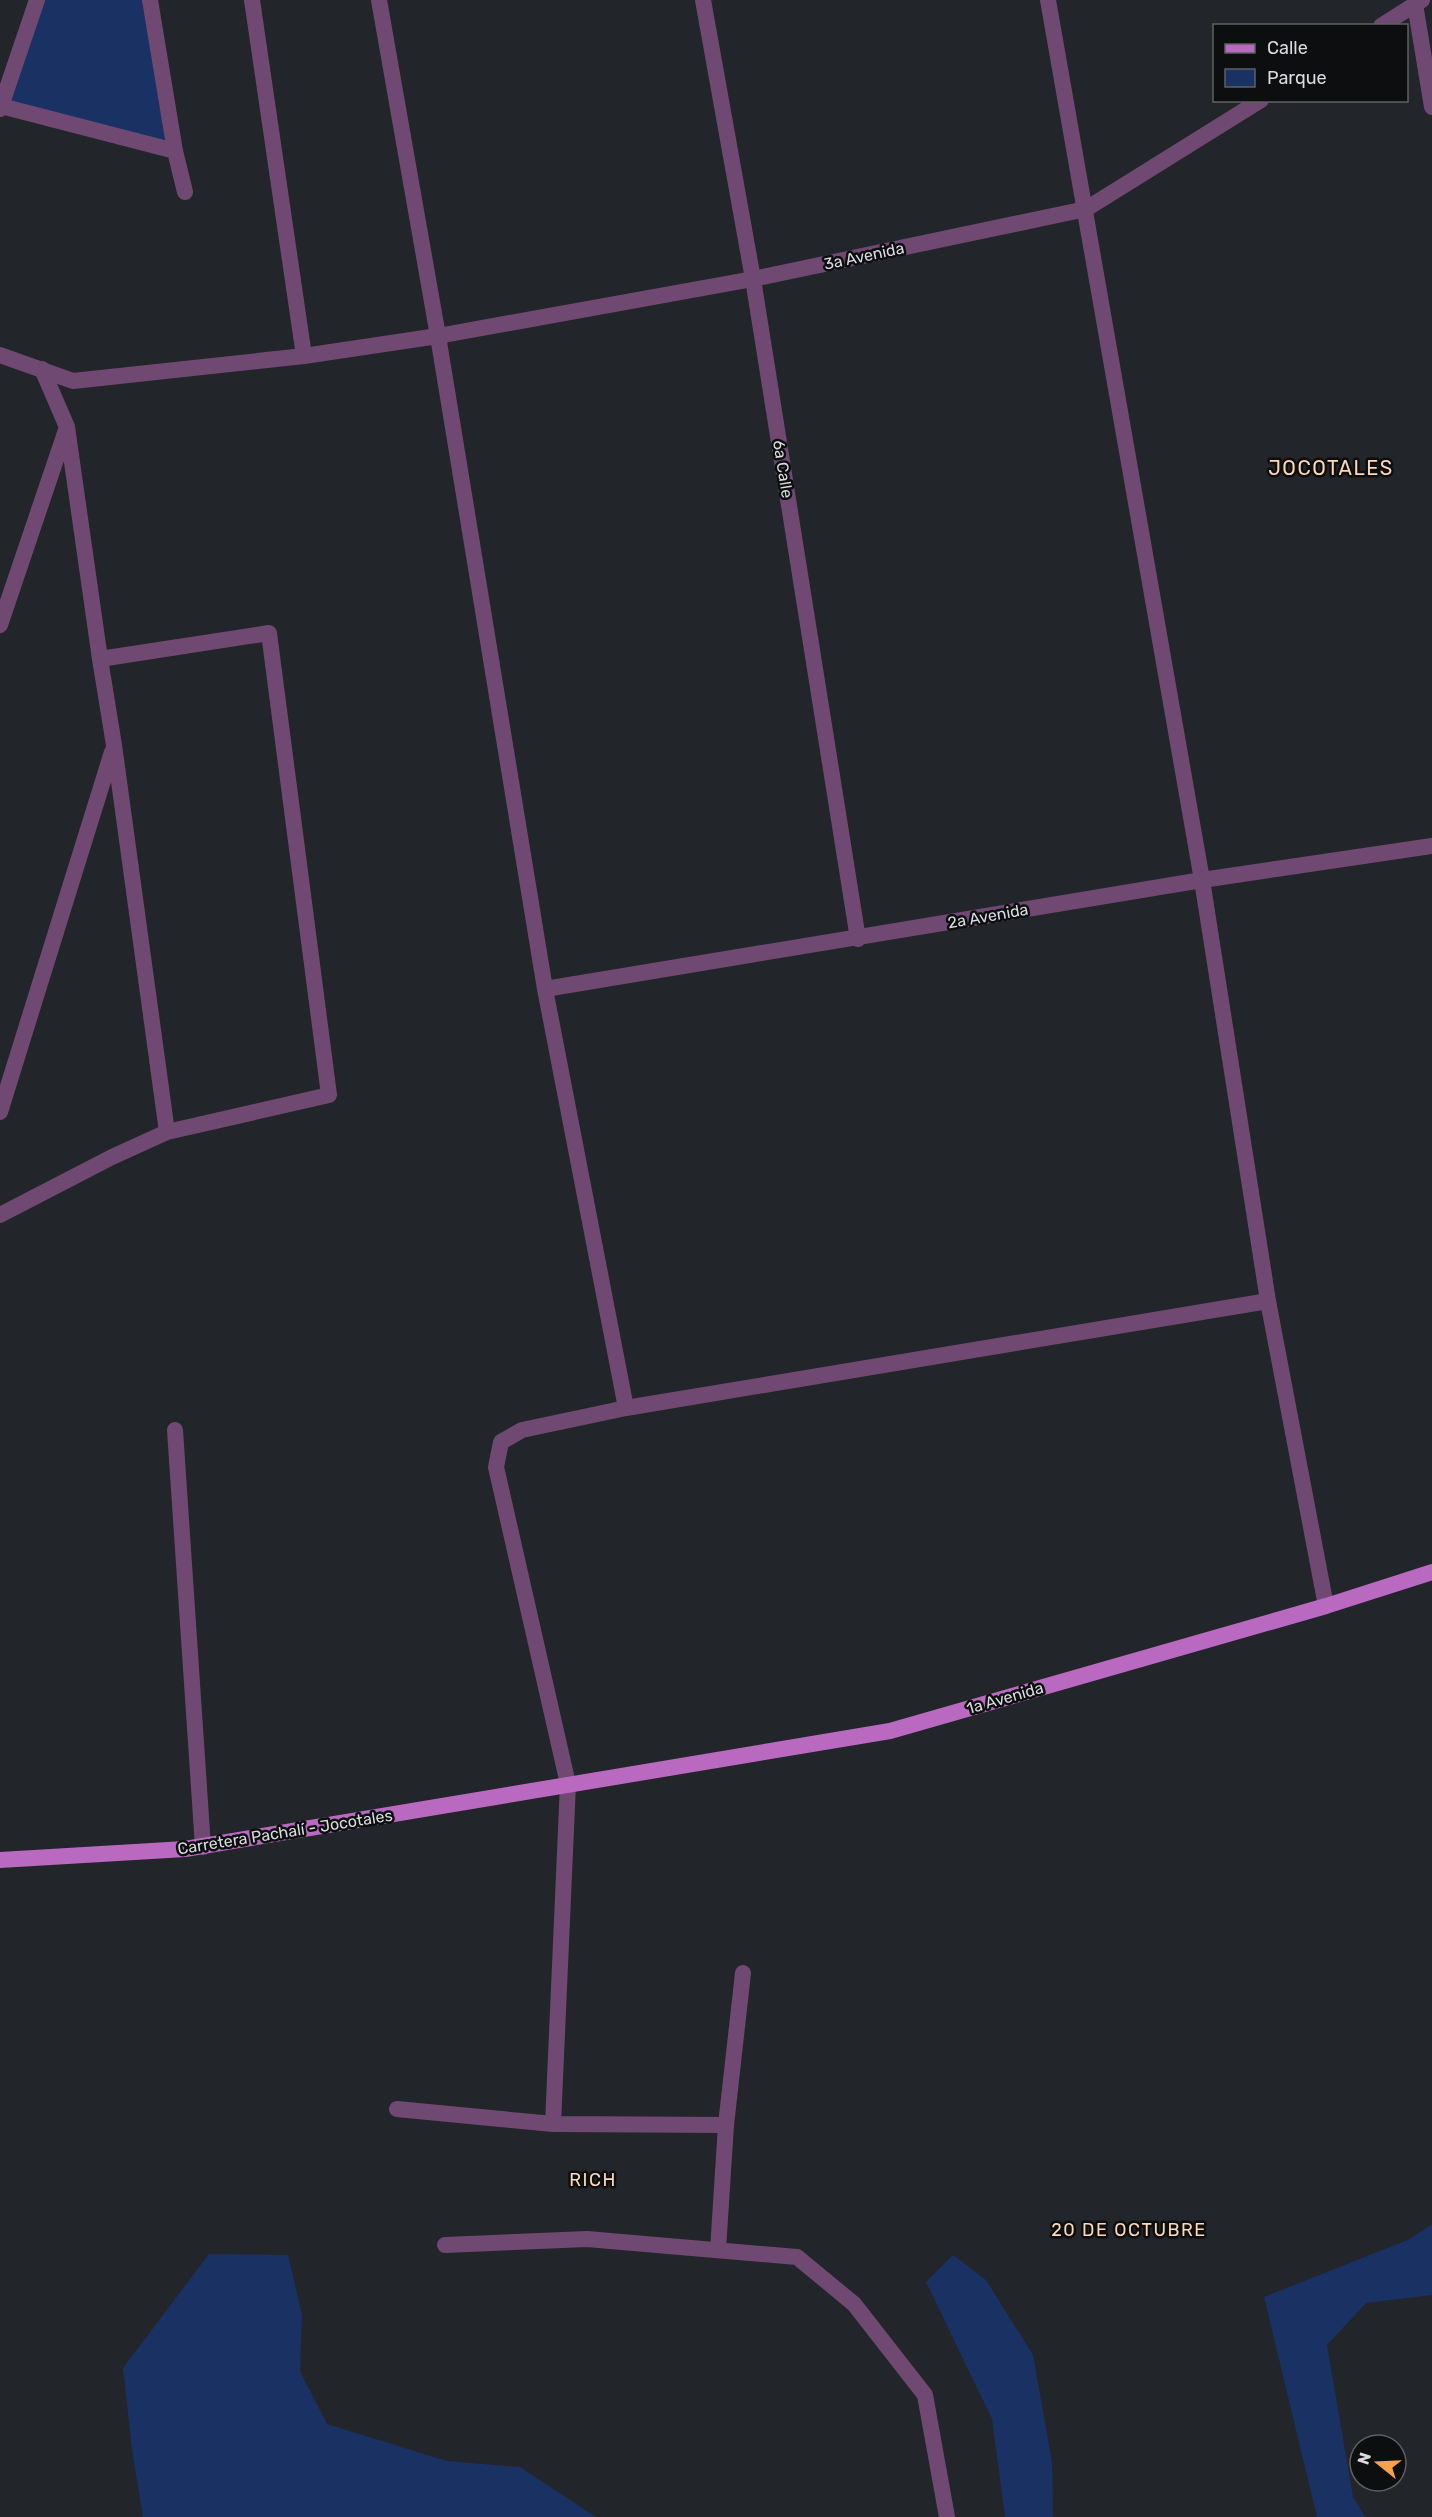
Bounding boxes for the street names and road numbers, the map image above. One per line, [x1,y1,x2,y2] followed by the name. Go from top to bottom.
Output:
[822,238,906,274] street label: 3a Avenida
[769,439,797,499] street label: 6a Calle
[946,900,1030,932] street label: 2a Avenida
[964,1678,1046,1718] street label: 1a Avenida
[176,1806,394,1858] street label: Carretera Pachalí - Jocotales

